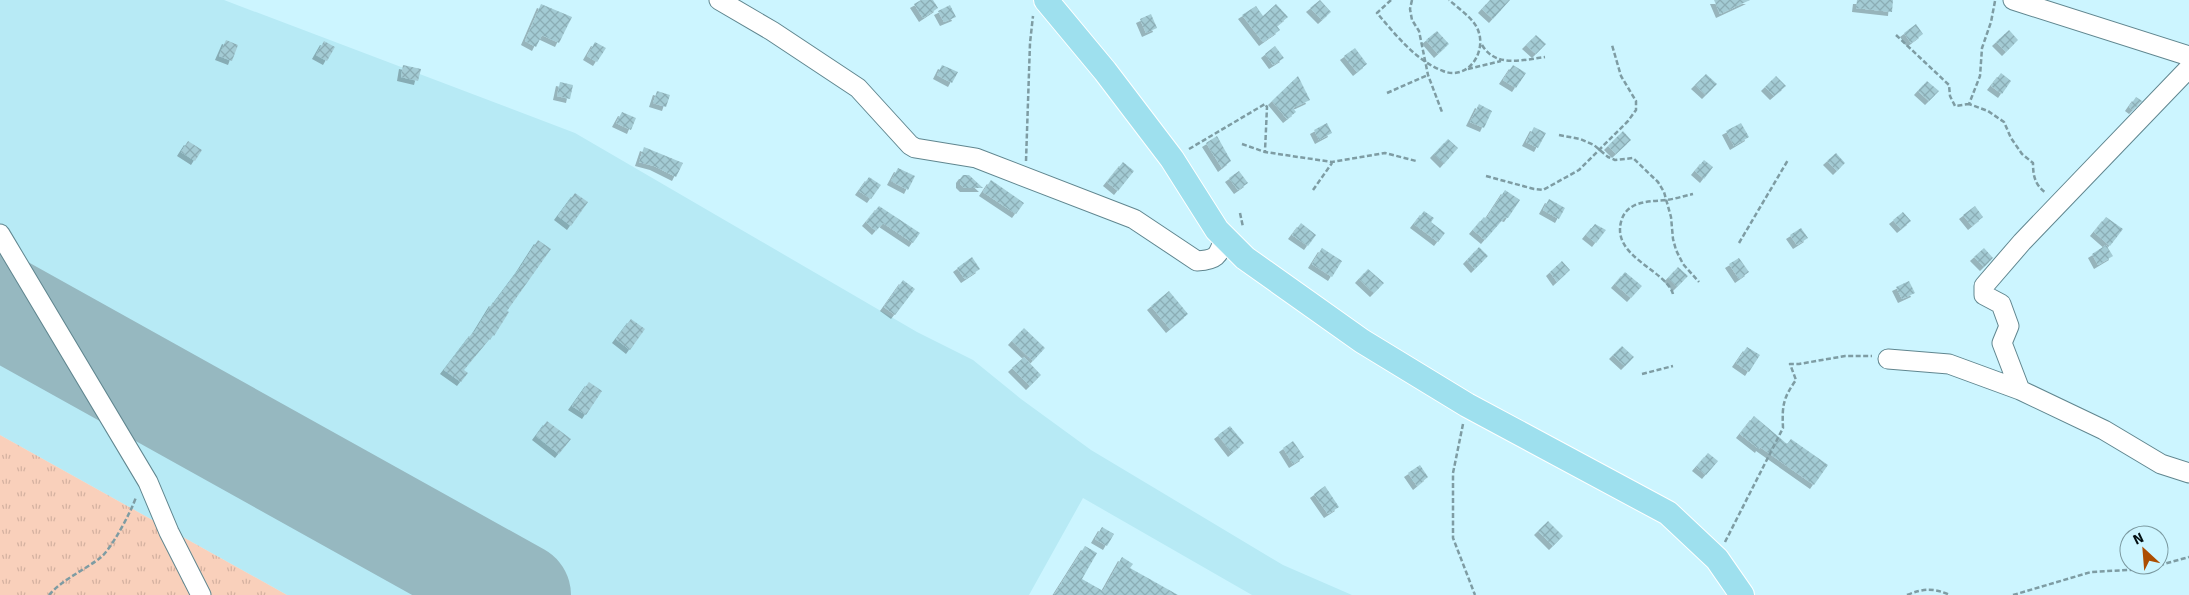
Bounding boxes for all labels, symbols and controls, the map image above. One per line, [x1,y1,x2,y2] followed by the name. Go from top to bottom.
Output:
[2119,525,2169,575] north arrow
[2130,529,2147,549] text: N

